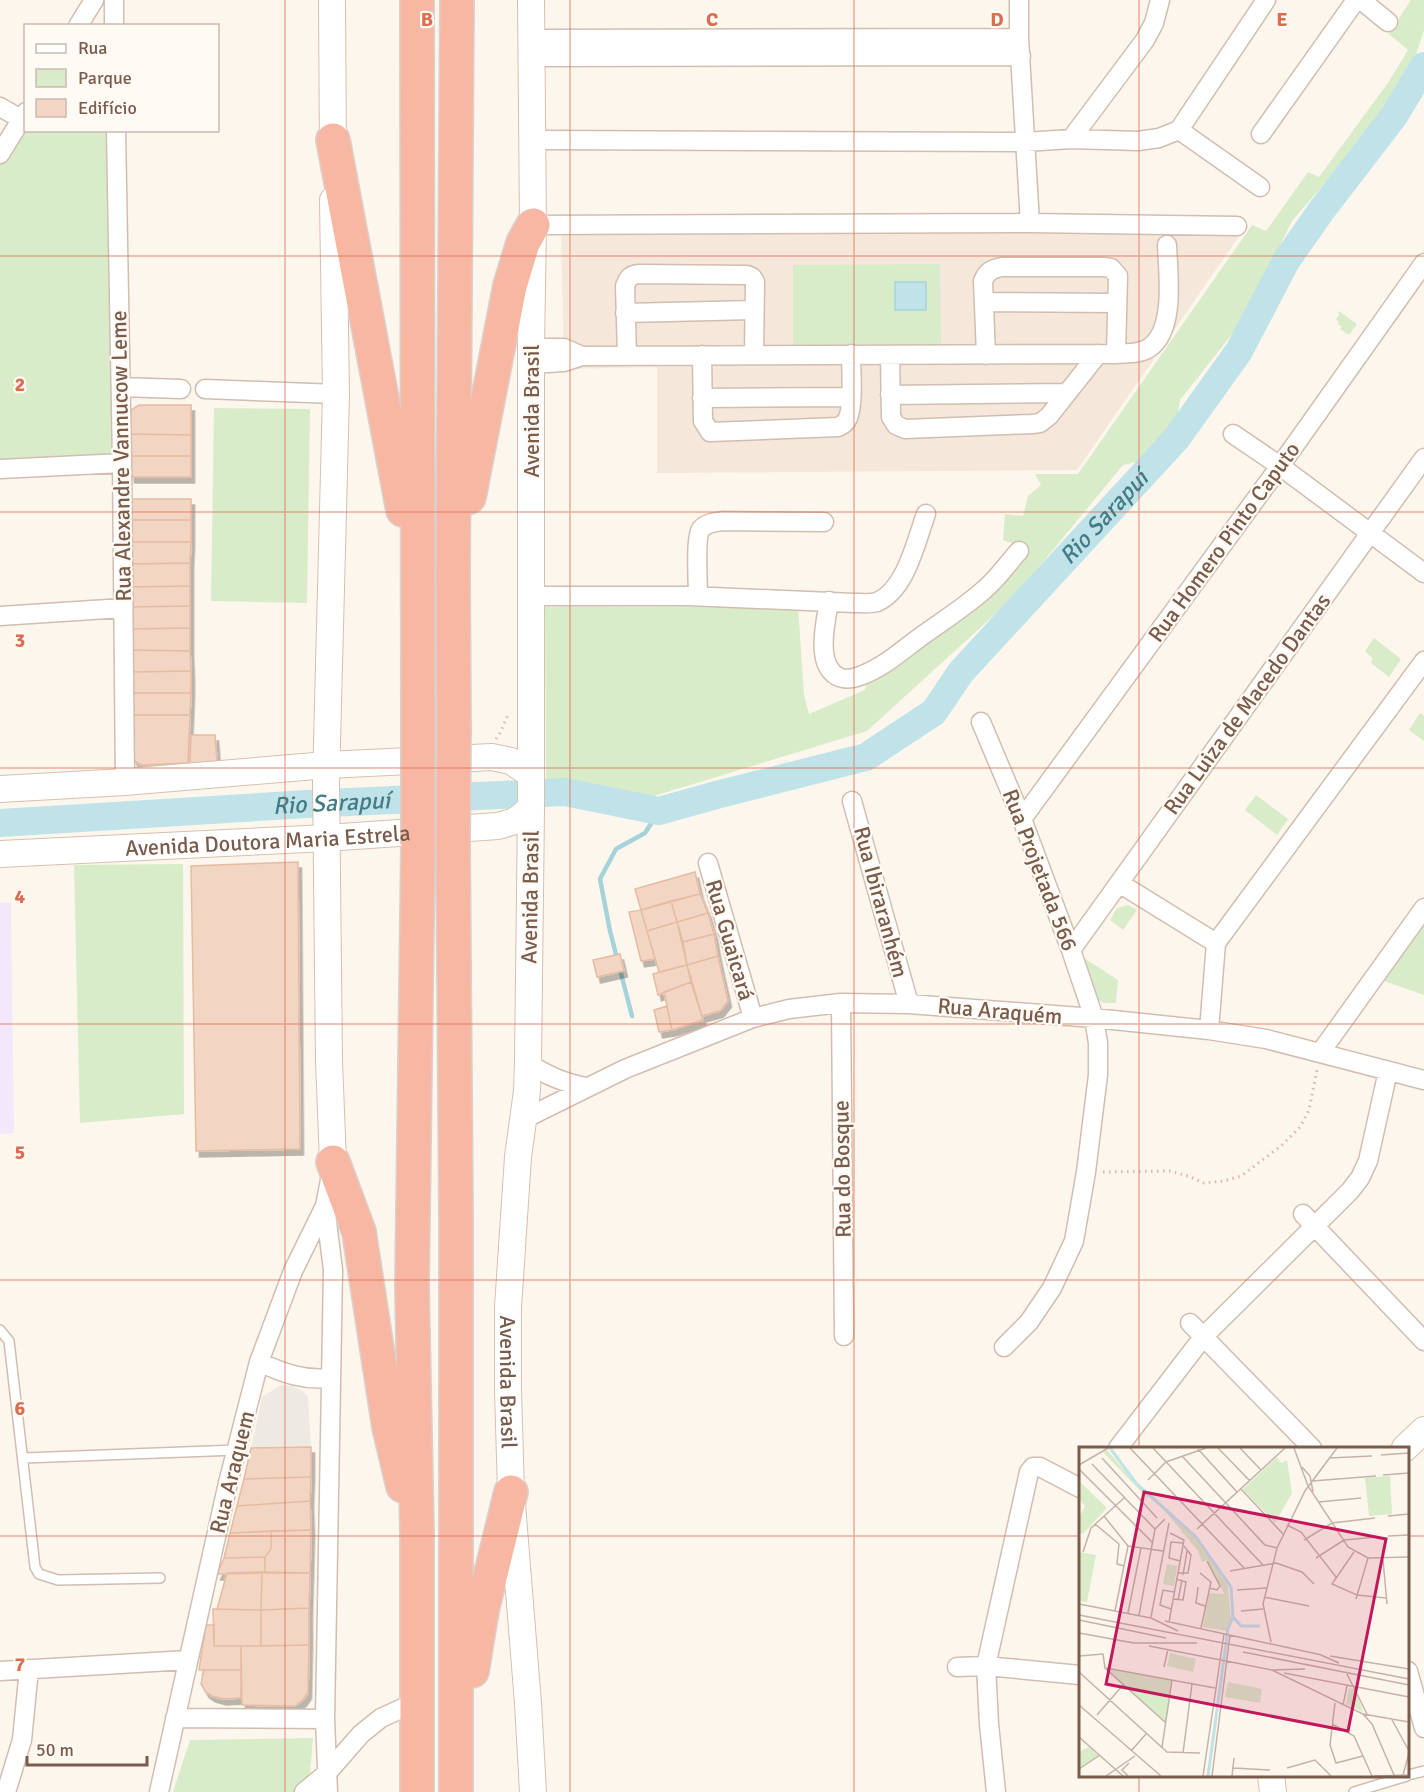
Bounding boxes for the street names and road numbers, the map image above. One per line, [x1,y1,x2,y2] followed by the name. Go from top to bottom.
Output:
[105,310,137,602] street label: Rua Alexandre Vannucow Leme
[518,344,545,478] street label: Avenida Brasil
[1142,437,1306,647] street label: Rua Homero Pinto Caputo
[1158,588,1336,820] street label: Rua Luiza de Macedo Dantas
[997,785,1083,955] street label: Rua Projetada 566
[124,819,411,861] street label: Avenida Doutora Maria Estrela
[848,823,914,981] street label: Rua Ibiraranhém
[515,830,545,964] street label: Avenida Brasil
[700,876,760,1004] street label: Rua Guaicará
[936,992,1064,1030] street label: Rua Araquém
[827,1100,857,1238] street label: Rua do Bosque
[494,1315,523,1449] street label: Avenida Brasil
[204,1408,260,1536] street label: Rua Araquem

